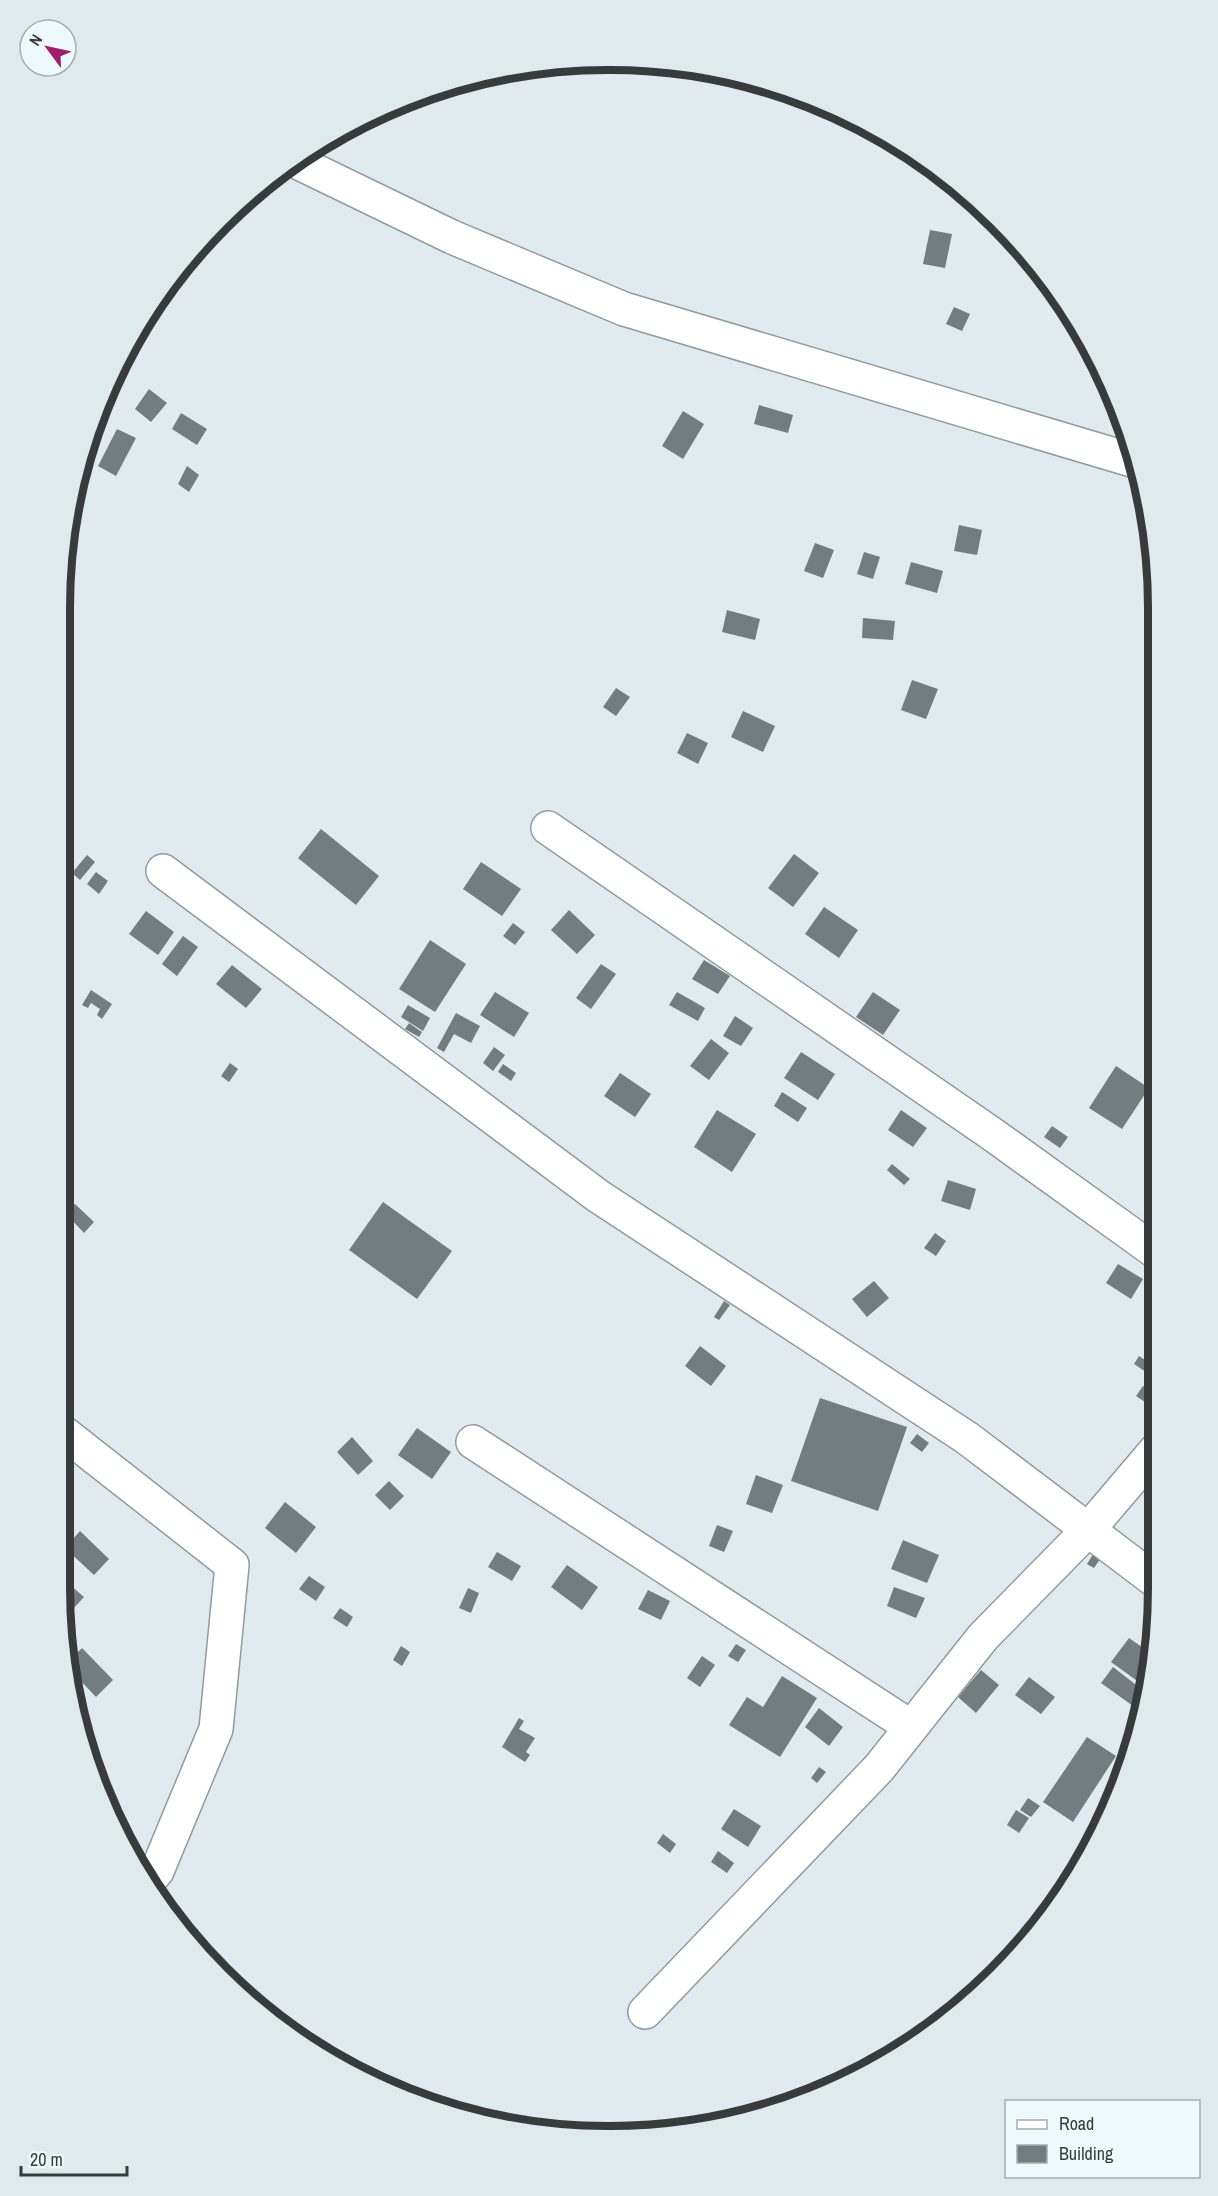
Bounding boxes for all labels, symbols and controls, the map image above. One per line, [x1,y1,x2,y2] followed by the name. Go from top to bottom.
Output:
[18,18,78,78] north arrow
[24,30,47,50] text: N
[1005,2100,1200,2178] legend
[1059,2111,1094,2136] text: Road
[21,2139,128,2177] scale bar
[1059,2141,1114,2166] text: Building
[30,2147,63,2172] text: 20 m

